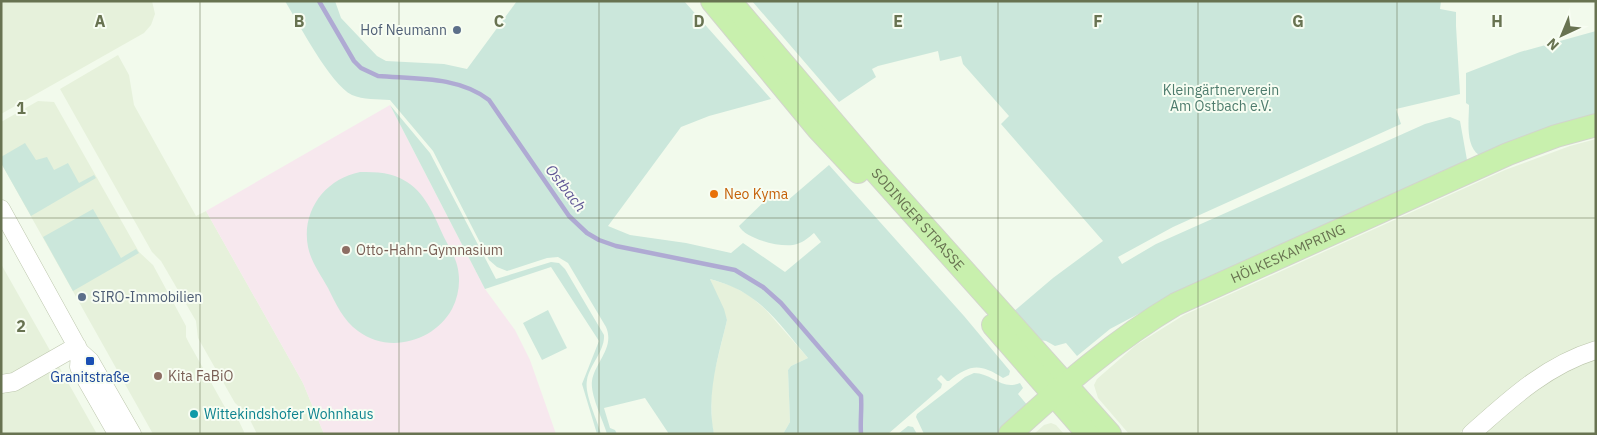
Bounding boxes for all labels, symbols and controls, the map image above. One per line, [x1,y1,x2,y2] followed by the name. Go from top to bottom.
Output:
[1537,10,1587,60] north arrow
[95,11,106,31] text: A
[294,11,305,31] text: B
[494,11,504,31] text: C
[693,11,705,31] text: D
[893,11,903,31] text: E
[1093,11,1103,31] text: F
[1292,11,1304,31] text: G
[1491,11,1503,31] text: H
[360,21,447,39] place label: Hof Neumann
[451,24,463,36] marker: Hof Neumann
[1543,34,1563,54] text: N
[1163,81,1279,115] park label: Kleingärtnerverein Am Ostbach e.V.
[16,98,26,118] text: 1
[542,161,590,215] water label: Ostbach
[867,164,968,274] street label: SODINGER STRASSE
[724,185,789,203] place label: Neo Kyma
[708,188,720,200] marker: Neo Kyma
[1228,220,1348,287] street label: HÖLKESKAMPRING
[356,241,503,259] place label: Otto-Hahn-Gymnasium
[340,244,352,256] marker: Otto-Hahn-Gymnasium
[92,288,202,306] place label: SIRO-Immobilien
[76,291,88,303] marker: SIRO-Immobilien
[16,316,26,336] text: 2
[84,355,96,367] marker: Granitstraße
[168,367,233,385] place label: Kita FaBiO
[50,368,130,386] place label: Granitstraße
[152,370,164,382] marker: Kita FaBiO
[204,405,374,423] place label: Wittekindshofer Wohnhaus
[188,408,200,420] marker: Wittekindshofer Wohnhaus

